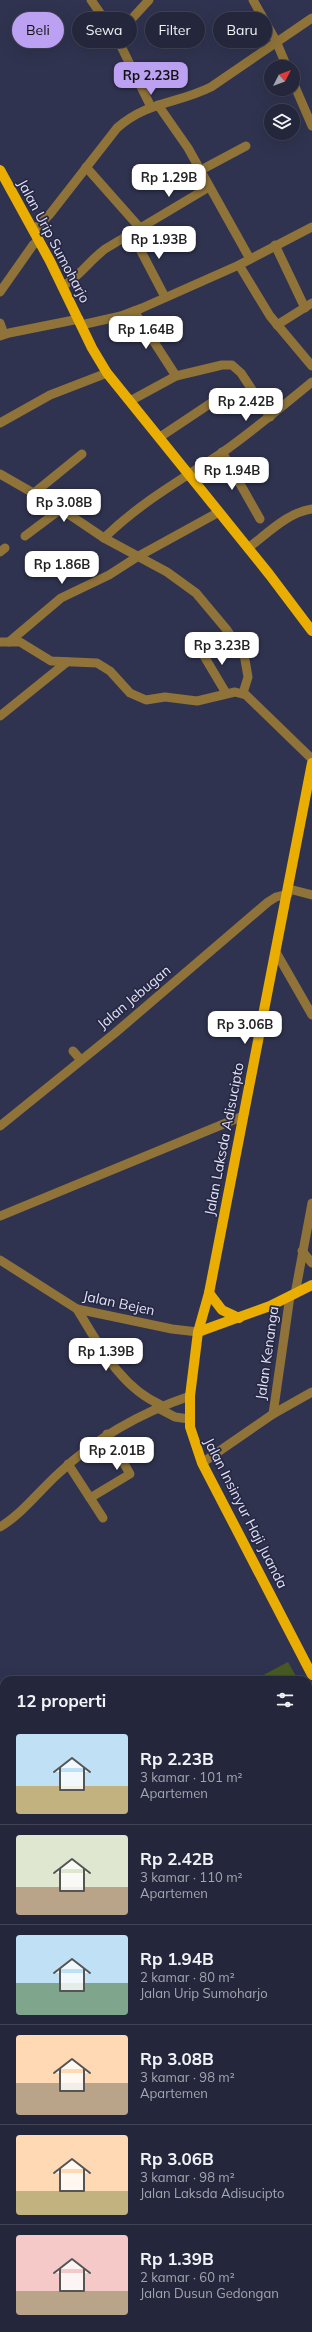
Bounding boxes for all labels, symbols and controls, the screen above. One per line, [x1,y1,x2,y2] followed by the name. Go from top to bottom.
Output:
[12,12,64,48] chip: Beli
[72,12,137,48] chip: Sewa
[145,12,205,48] chip: Filter
[213,12,272,48] chip: Baru
[264,60,300,96] north arrow
[264,60,300,140] map controls
[110,62,192,96] pin: Rp 2.23B
[123,67,179,83] text: Rp 2.23B
[264,104,300,140] button: layers
[128,164,210,198] pin: Rp 1.29B
[141,169,197,185] text: Rp 1.29B
[14,176,94,306] street label: Jalan Urip Sumoharjo
[118,226,200,260] pin: Rp 1.93B
[131,231,187,247] text: Rp 1.93B
[105,316,187,350] pin: Rp 1.64B
[118,321,174,337] text: Rp 1.64B
[205,388,287,422] pin: Rp 2.42B
[218,393,274,409] text: Rp 2.42B
[191,457,273,491] pin: Rp 1.94B
[204,462,260,478] text: Rp 1.94B
[23,489,105,523] pin: Rp 3.08B
[36,494,92,510] text: Rp 3.08B
[21,551,103,585] pin: Rp 1.86B
[34,556,90,572] text: Rp 1.86B
[181,632,263,666] pin: Rp 3.23B
[194,637,250,653] text: Rp 3.23B
[94,961,174,1033] street label: Jalan Jebugan
[204,1011,286,1045] pin: Rp 3.06B
[217,1016,273,1032] text: Rp 3.06B
[200,1061,248,1217] street label: Jalan Laksda Adisucipto
[81,1287,157,1319] street label: Jalan Bejen
[252,1305,282,1401] street label: Jalan Kenanga
[65,1338,147,1372] pin: Rp 1.39B
[78,1343,134,1359] text: Rp 1.39B
[200,1435,292,1591] street label: Jalan Insinyur Haji Juanda
[76,1437,158,1471] pin: Rp 2.01B
[89,1442,145,1458] text: Rp 2.01B
[274,1689,296,1711] icon: filters
[16,1690,106,1711] text: 12 properti
[140,1748,214,1769] text: Rp 2.23B
[48,1750,96,1798] icon: home
[140,1769,243,1785] text: 3 kamar · 101 m²
[140,1785,208,1801] text: Apartemen
[140,1848,214,1869] text: Rp 2.42B
[48,1851,96,1899] icon: home
[140,1869,243,1885] text: 3 kamar · 110 m²
[140,1885,208,1901] text: Apartemen
[140,1948,214,1969] text: Rp 1.94B
[48,1951,96,1999] icon: home
[140,1969,235,1985] text: 2 kamar · 80 m²
[140,1985,268,2001] text: Jalan Urip Sumoharjo
[140,2048,214,2069] text: Rp 3.08B
[48,2051,96,2099] icon: home
[140,2069,235,2085] text: 3 kamar · 98 m²
[140,2085,208,2101] text: Apartemen
[140,2148,214,2169] text: Rp 3.06B
[48,2151,96,2199] icon: home
[140,2169,235,2185] text: 3 kamar · 98 m²
[140,2185,284,2201] text: Jalan Laksda Adisucipto
[140,2248,214,2269] text: Rp 1.39B
[48,2251,96,2299] icon: home
[140,2269,235,2285] text: 2 kamar · 60 m²
[140,2285,279,2301] text: Jalan Dusun Gedongan

